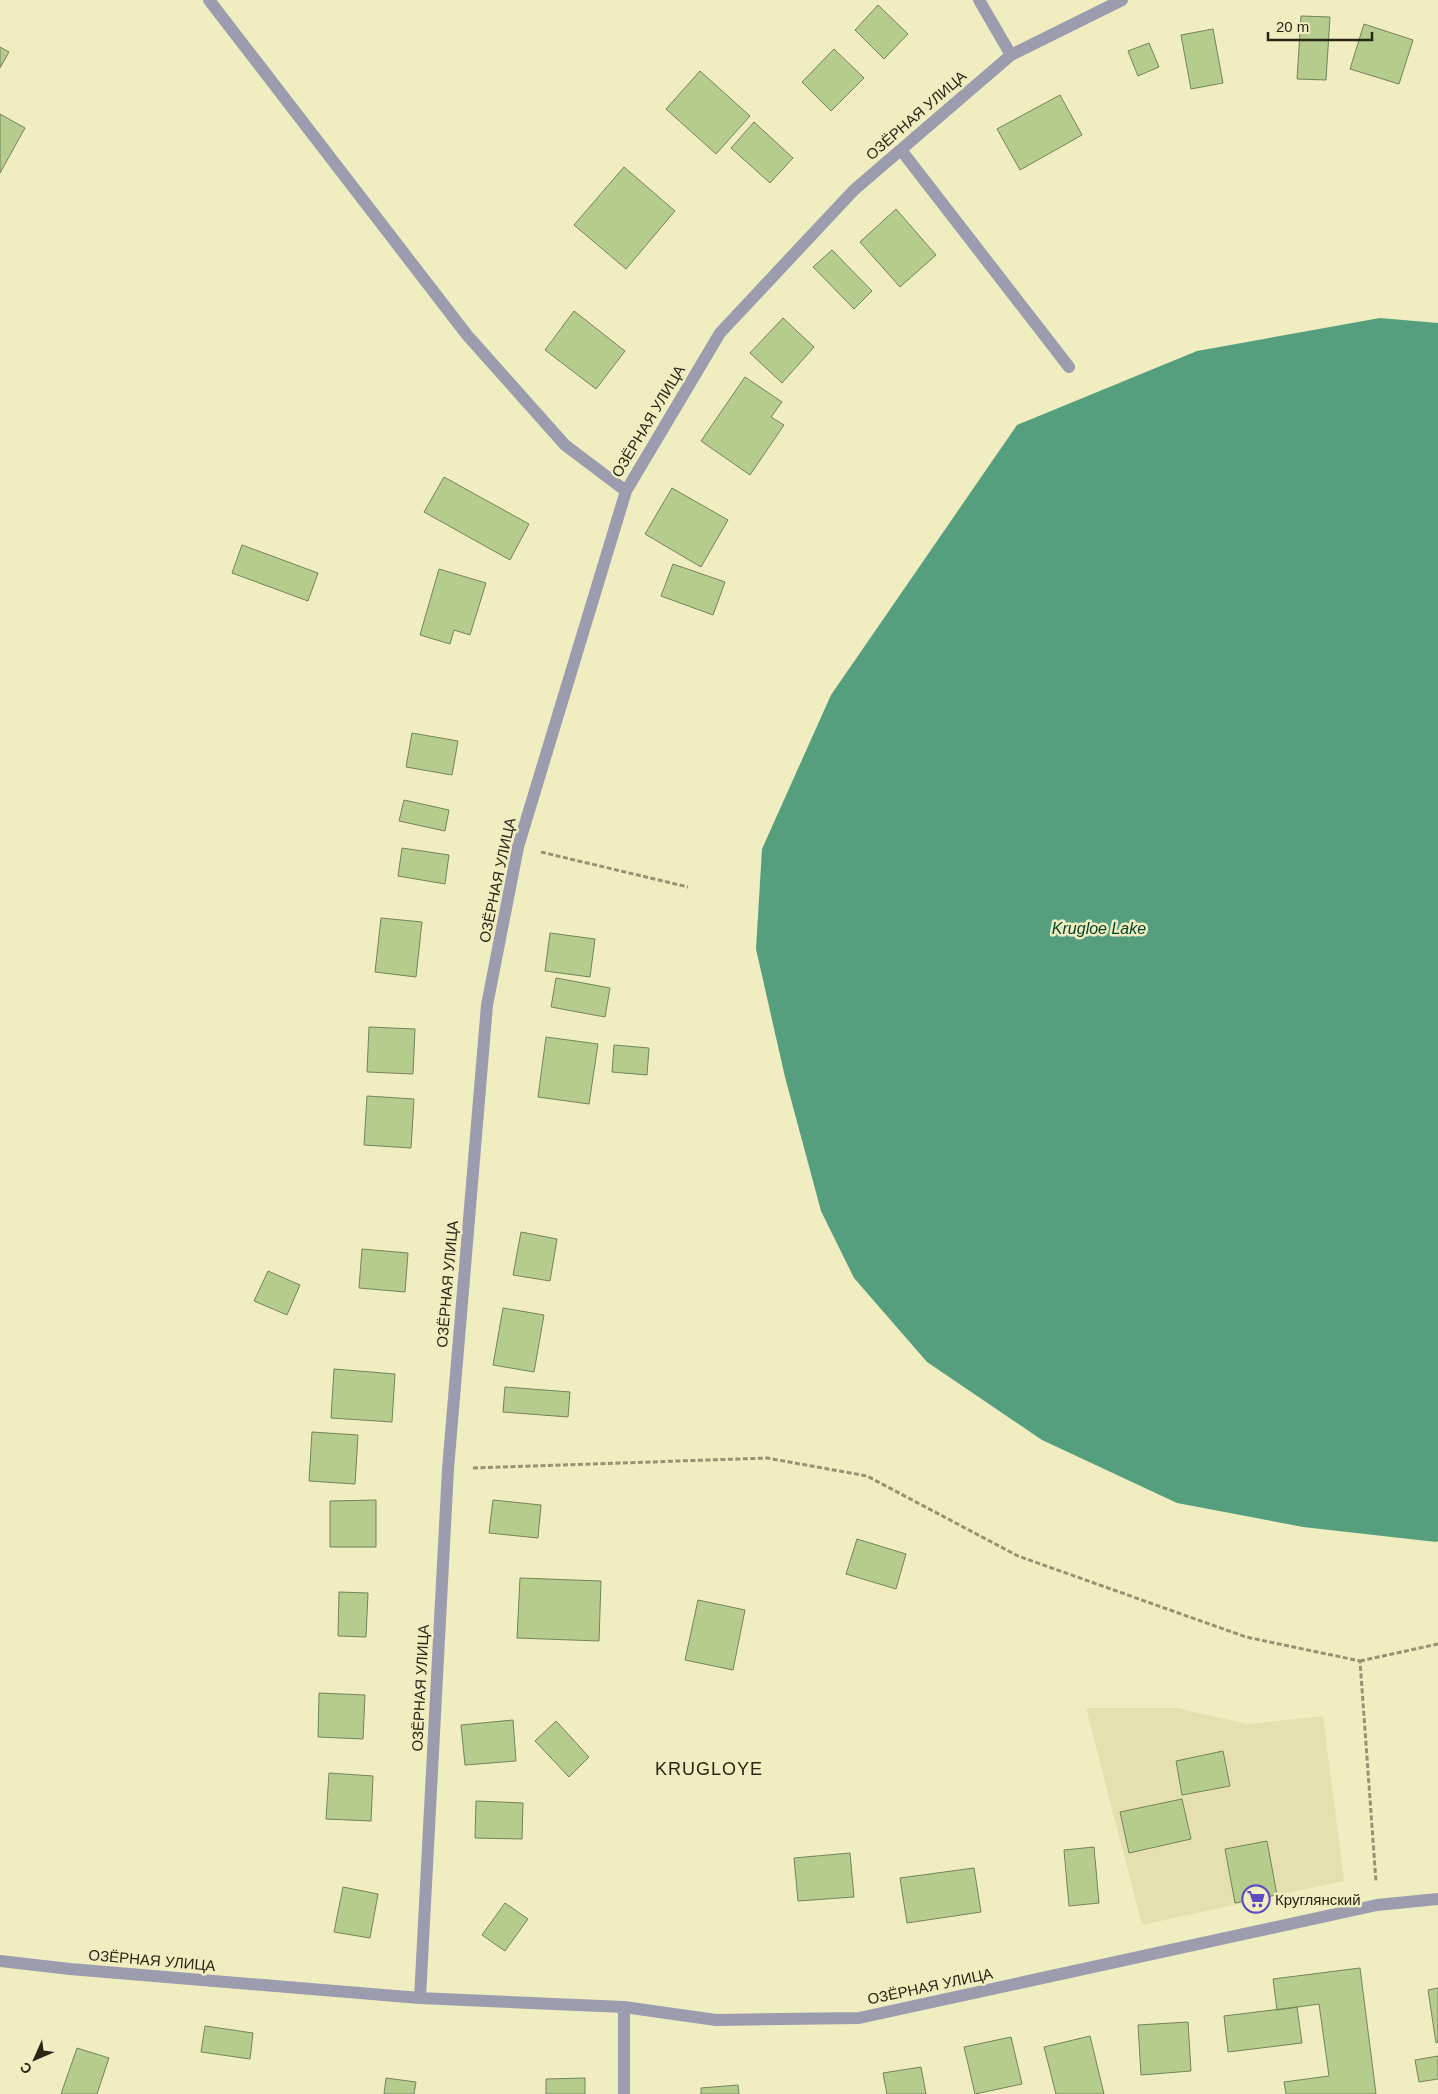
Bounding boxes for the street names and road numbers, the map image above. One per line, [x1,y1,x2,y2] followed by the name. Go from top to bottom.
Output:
[862,67,970,163] street label: ОЗЁРНАЯ УЛИЦА
[608,362,688,480] street label: ОЗЁРНАЯ УЛИЦА
[475,816,519,944] street label: ОЗЁРНАЯ УЛИЦА
[433,1220,461,1348] street label: ОЗЁРНАЯ УЛИЦА
[408,1624,432,1752] street label: ОЗЁРНАЯ УЛИЦА
[88,1946,216,1974] street label: ОЗЁРНАЯ УЛИЦА
[866,1964,994,2008] street label: ОЗЁРНАЯ УЛИЦА

